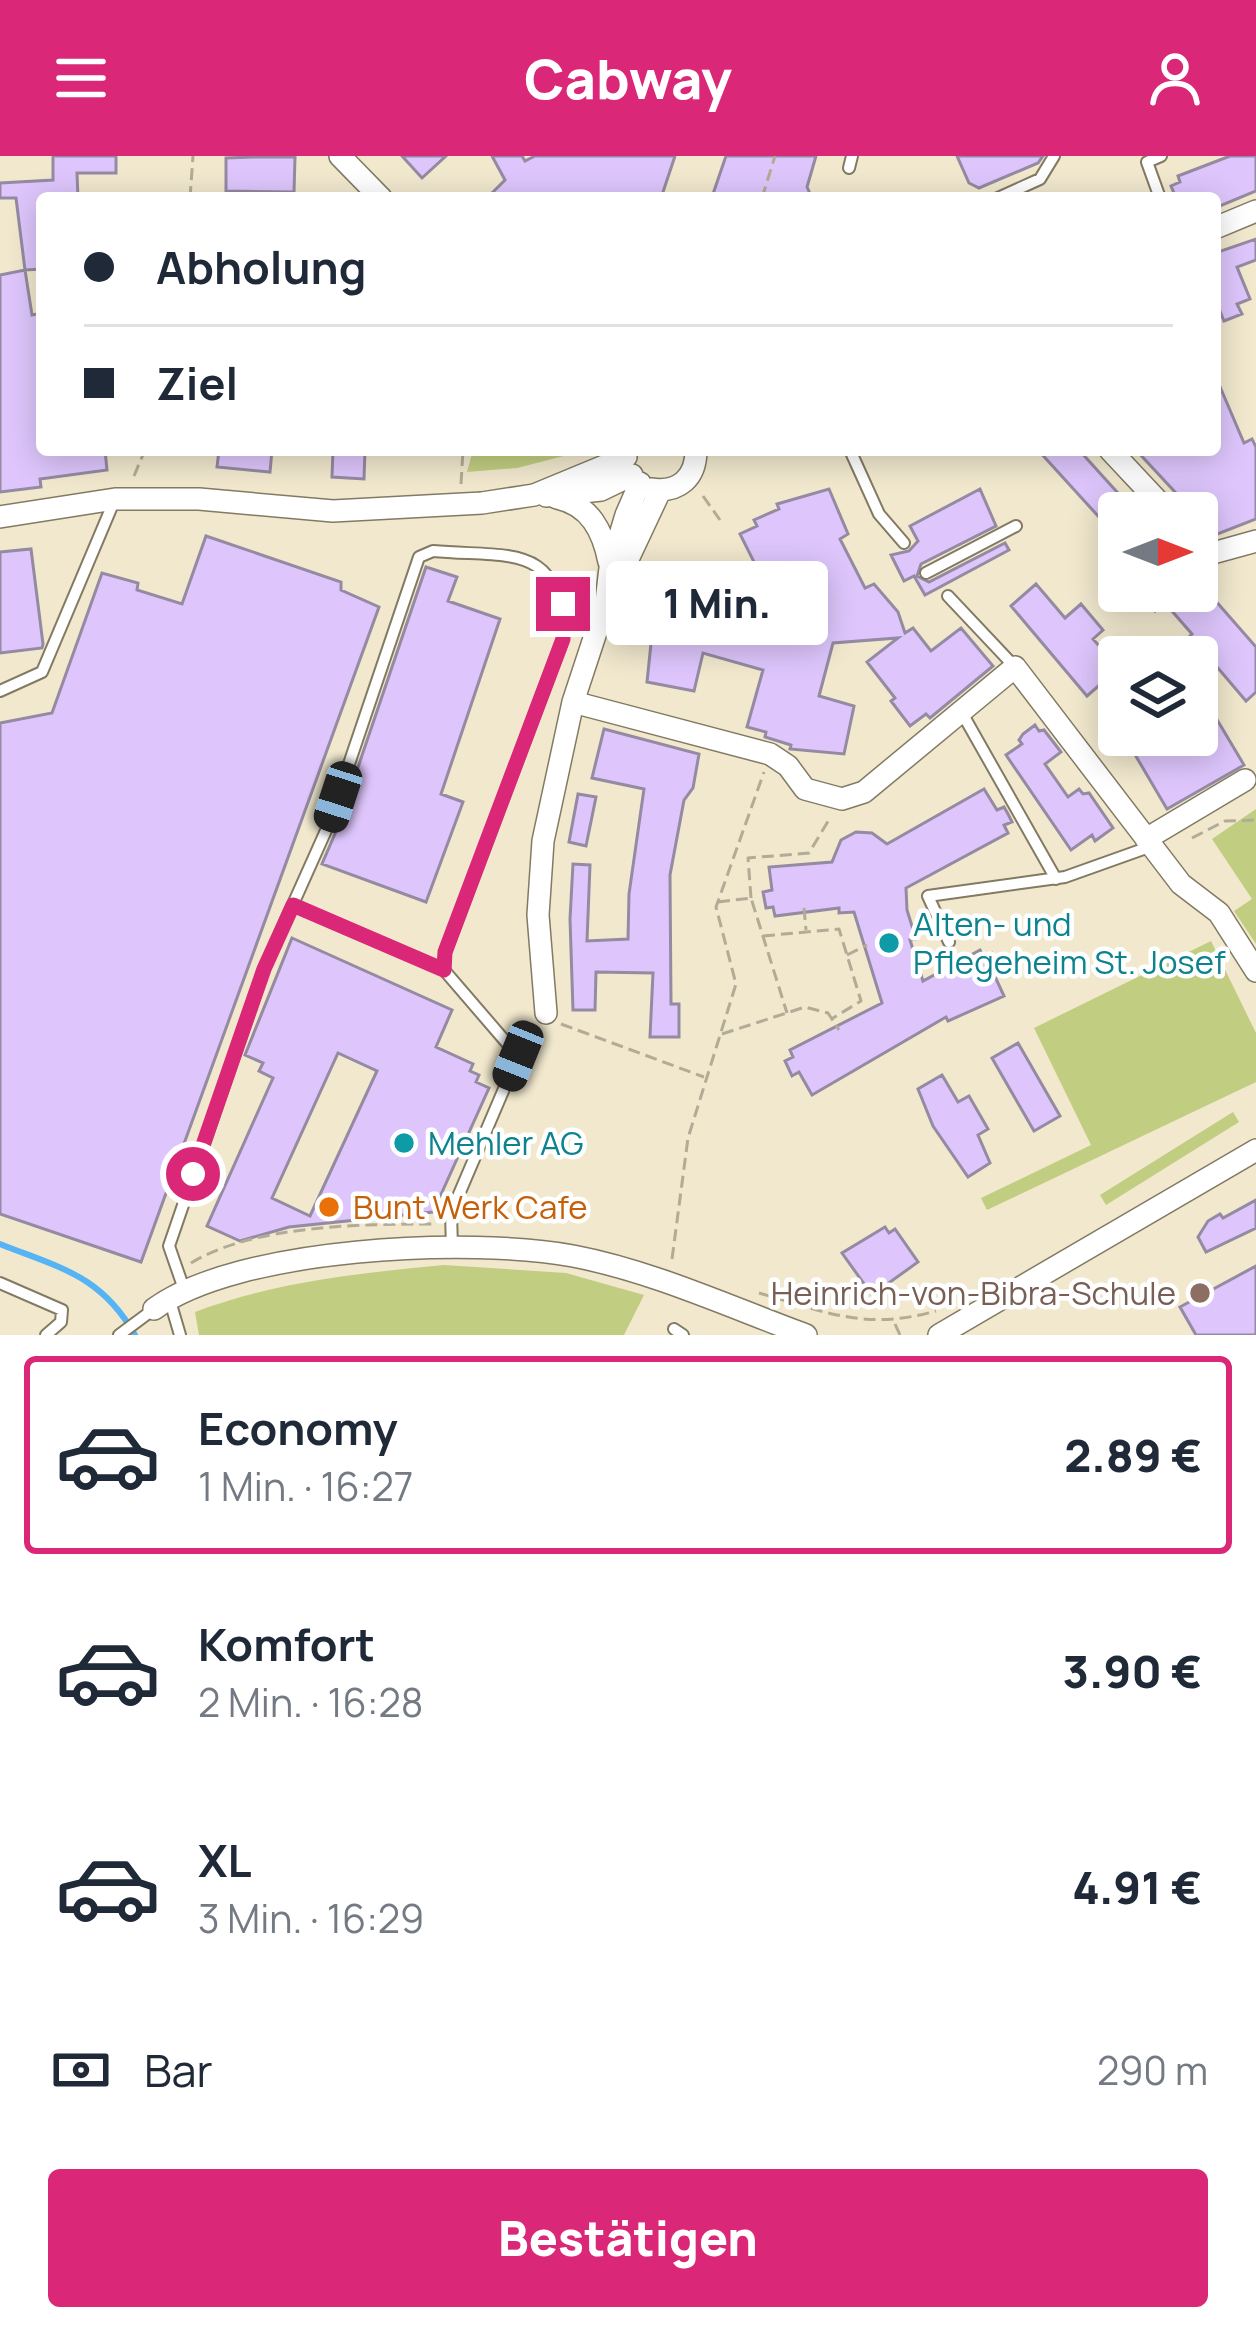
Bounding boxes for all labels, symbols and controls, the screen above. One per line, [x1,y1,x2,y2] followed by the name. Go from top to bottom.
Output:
[524,41,732,115] text: Cabway
[48,45,114,111] icon: menu
[1142,45,1208,111] icon: person
[156,236,367,298] text: Abholung
[156,352,238,414] text: Ziel
[1098,492,1218,612] north arrow
[1098,492,1218,756] map controls
[605,562,827,646] callout: 1 Min.
[663,576,771,630] text: 1 Min.
[536,577,590,631] route end
[1098,636,1218,756] button: layers
[310,757,366,837] car
[913,901,1226,984] place label: Alten- und Pflegeheim St. Josef
[876,930,902,956] marker: Alten- und Pflegeheim St. Josef
[488,1016,548,1096] car
[428,1120,584,1165] place label: Mehler AG
[391,1130,417,1156] marker: Mehler AG
[166,1147,220,1201] route start
[353,1184,588,1229] place label: Bunt Werk Cafe
[316,1194,342,1220] marker: Bunt Werk Cafe
[771,1270,1176,1315] place label: Heinrich-von-Bibra-Schule
[1187,1280,1213,1306] marker: Heinrich-von-Bibra-Schule
[198,1397,398,1459] text: Economy
[54,1401,162,1509] icon: car
[1064,1424,1202,1486] text: 2.89 €
[198,1459,413,1513] text: 1 Min. · 16:27
[198,1613,375,1675] text: Komfort
[54,1617,162,1725] icon: car
[1062,1640,1202,1702] text: 3.90 €
[198,1675,423,1729] text: 2 Min. · 16:28
[198,1829,252,1891] text: XL
[54,1833,162,1941] icon: car
[1072,1856,1202,1918] text: 4.91 €
[198,1891,424,1945] text: 3 Min. · 16:29
[48,2037,114,2103] icon: cash
[144,2039,213,2101] text: Bar
[1097,2043,1208,2097] text: 290 m
[48,2169,1208,2307] button: Bestätigen

